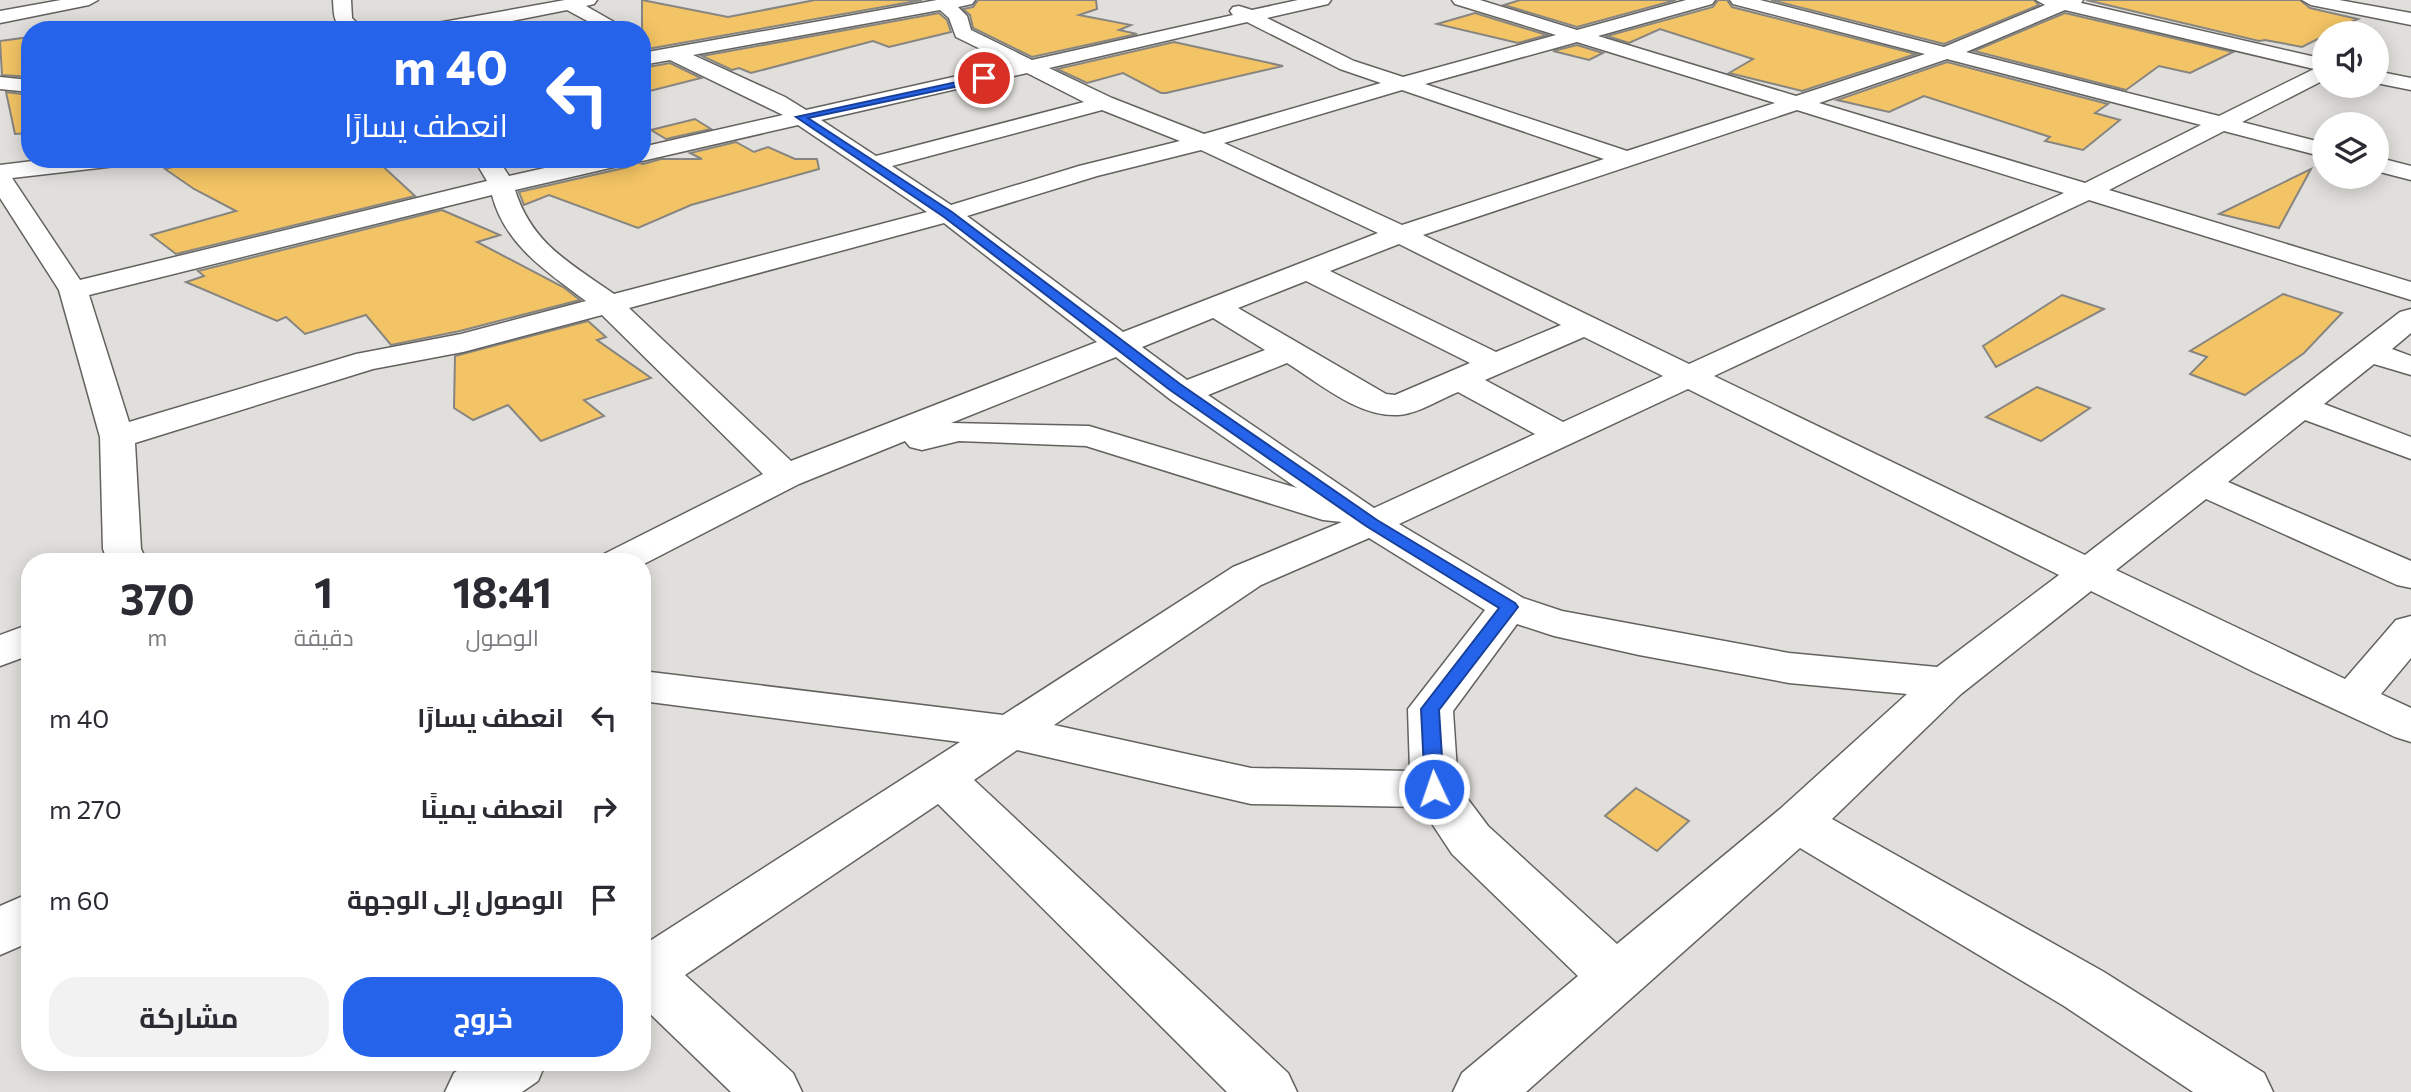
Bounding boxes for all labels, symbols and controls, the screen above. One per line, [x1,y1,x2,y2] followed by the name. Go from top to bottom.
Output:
[2312,21,2389,189] map controls
[2312,21,2389,98] button: sound
[393,35,508,95] text: 40 m
[954,48,1014,108] pin
[532,49,623,140] icon: left
[965,59,1003,97] icon: arrive
[344,104,508,144] text: انعطف يسارًا
[2312,112,2389,189] button: layers
[314,565,333,617] text: 1
[452,565,552,617] text: 18:41
[120,572,195,624] text: 370
[147,623,167,651] text: m
[294,623,354,651] text: دقيقة
[466,623,539,651] text: الوصول
[585,699,623,737] icon: left
[417,701,564,732] text: انعطف يسارًا
[49,702,109,733] text: 40 m
[1397,752,1471,826] position arrow
[585,790,623,828] icon: right
[420,792,564,823] text: انعطف يمينًا
[49,793,122,824] text: 270 m
[585,881,623,919] icon: arrive
[347,883,564,914] text: الوصول إلى الوجهة
[49,884,109,915] text: 60 m
[49,977,329,1057] button: مشاركة
[343,977,623,1057] button: خروج

